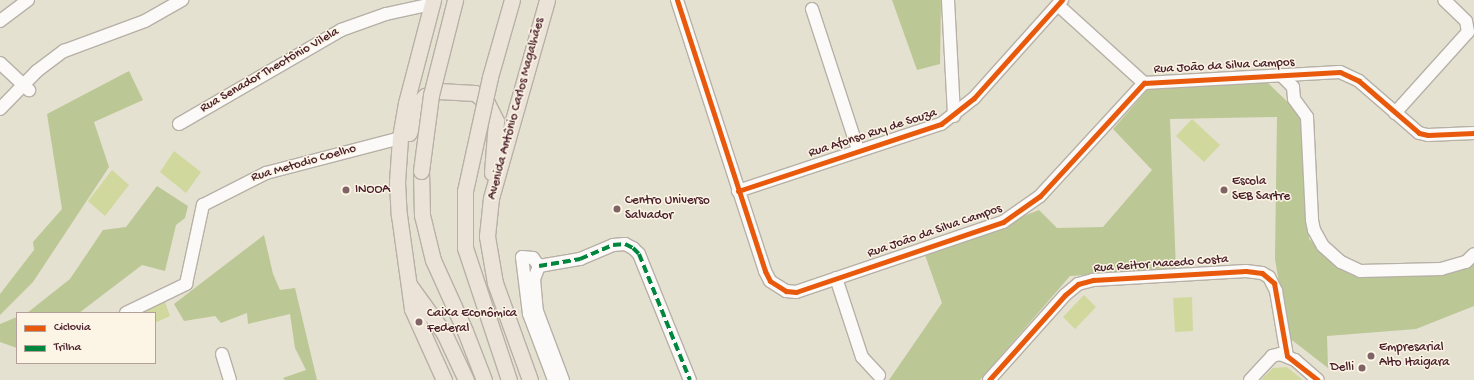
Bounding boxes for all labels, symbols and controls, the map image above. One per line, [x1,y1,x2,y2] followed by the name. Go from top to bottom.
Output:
[485,16,549,202] street label: Avenida Antônio Carlos Magalhães
[198,25,342,117] street label: Rua Senador Theotônio Vilela
[1153,56,1295,78] street label: Rua João da Silva Campos
[807,106,939,162] street label: Rua Afonso Ruy de Souza
[250,142,358,186] street label: Rua Metodio Coelho
[1232,175,1290,206] place label: Escola SEB Sartre
[355,182,390,198] place label: INOOA
[340,184,352,196] marker: INOOA
[1219,185,1229,195] marker: Escola SEB Sartre
[625,194,710,225] place label: Centro Universo Salvador
[866,202,1004,262] street label: Rua João da Silva Campos
[612,204,622,214] marker: Centro Universo Salvador
[1093,253,1229,277] street label: Rua Reitor Macedo Costa
[427,307,517,338] place label: Caixa Econômica Federal
[16,312,156,364] legend
[414,317,424,327] marker: Caixa Econômica Federal
[54,321,91,335] text: Ciclovia
[54,341,81,355] text: Trilha
[1379,341,1450,372] place label: Empresarial Alto Itaigara
[1366,351,1376,361] marker: Empresarial Alto Itaigara
[1330,360,1354,376] place label: Delli
[1357,363,1367,373] marker: Delli

